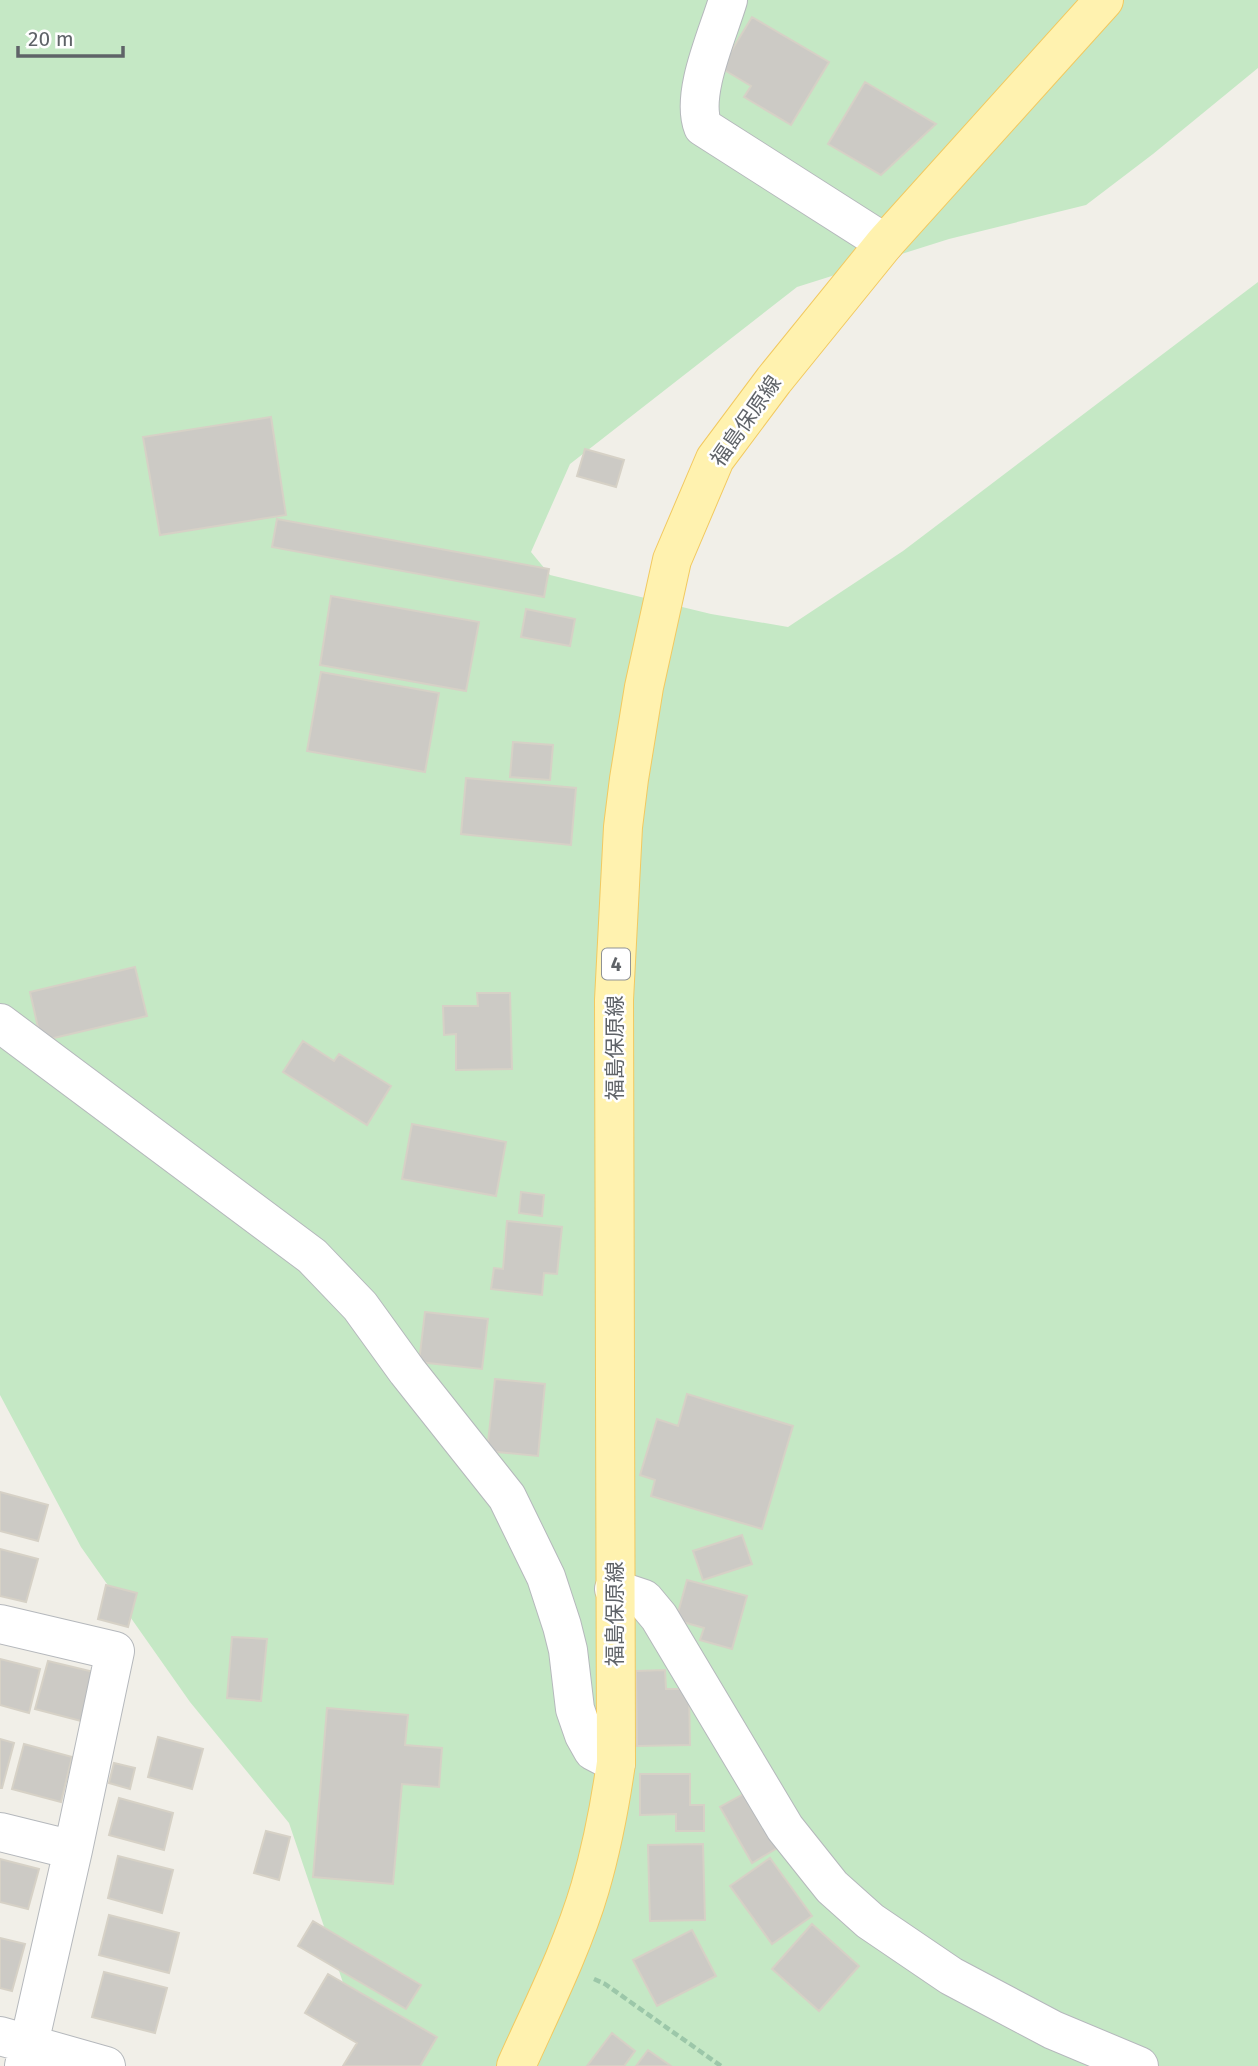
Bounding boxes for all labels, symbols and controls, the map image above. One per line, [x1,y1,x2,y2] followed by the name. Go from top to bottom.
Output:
[18,14,122,58] scale bar
[28,26,74,52] text: 20 m
[705,371,787,471] street label: 福島保原線
[602,948,630,980] road number: 4
[602,996,628,1101] street label: 福島保原線
[602,1562,628,1667] street label: 福島保原線

